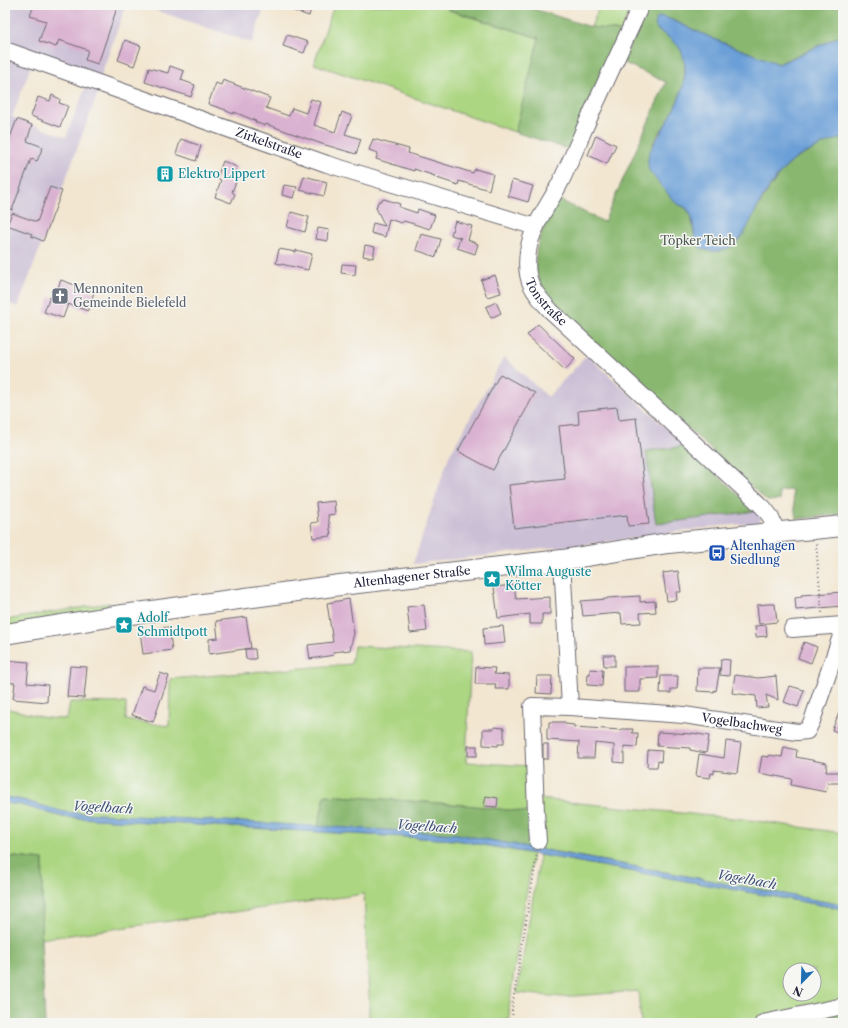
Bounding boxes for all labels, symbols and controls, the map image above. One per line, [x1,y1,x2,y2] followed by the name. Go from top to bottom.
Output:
[234,124,305,162] street label: Zirkelstraße
[155,164,175,184] building icon: Elektro Lippert
[178,166,266,181] place label: Elektro Lippert
[660,233,736,248] park label: Töpker Teich
[522,276,570,329] street label: Tonstraße
[73,281,187,310] place label: Mennoniten Gemeinde Bielefeld
[50,286,70,306] church icon: Mennoniten Gemeinde Bielefeld
[729,538,796,567] place label: Altenhagen Siedlung
[707,543,727,563] bus stop icon: Altenhagen Siedlung
[351,562,472,591] street label: Altenhagener Straße
[504,564,592,593] place label: Wilma Auguste Kötter
[482,569,502,589] place icon: Wilma Auguste Kötter
[136,610,208,639] place label: Adolf Schmidtpott
[114,615,134,635] place icon: Adolf Schmidtpott
[700,710,784,737] street label: Vogelbachweg
[72,797,134,817] water label: Vogelbach
[396,816,458,836] water label: Vogelbach
[716,866,778,892] water label: Vogelbach
[782,962,822,1002] north arrow
[791,983,805,1000] text: N

